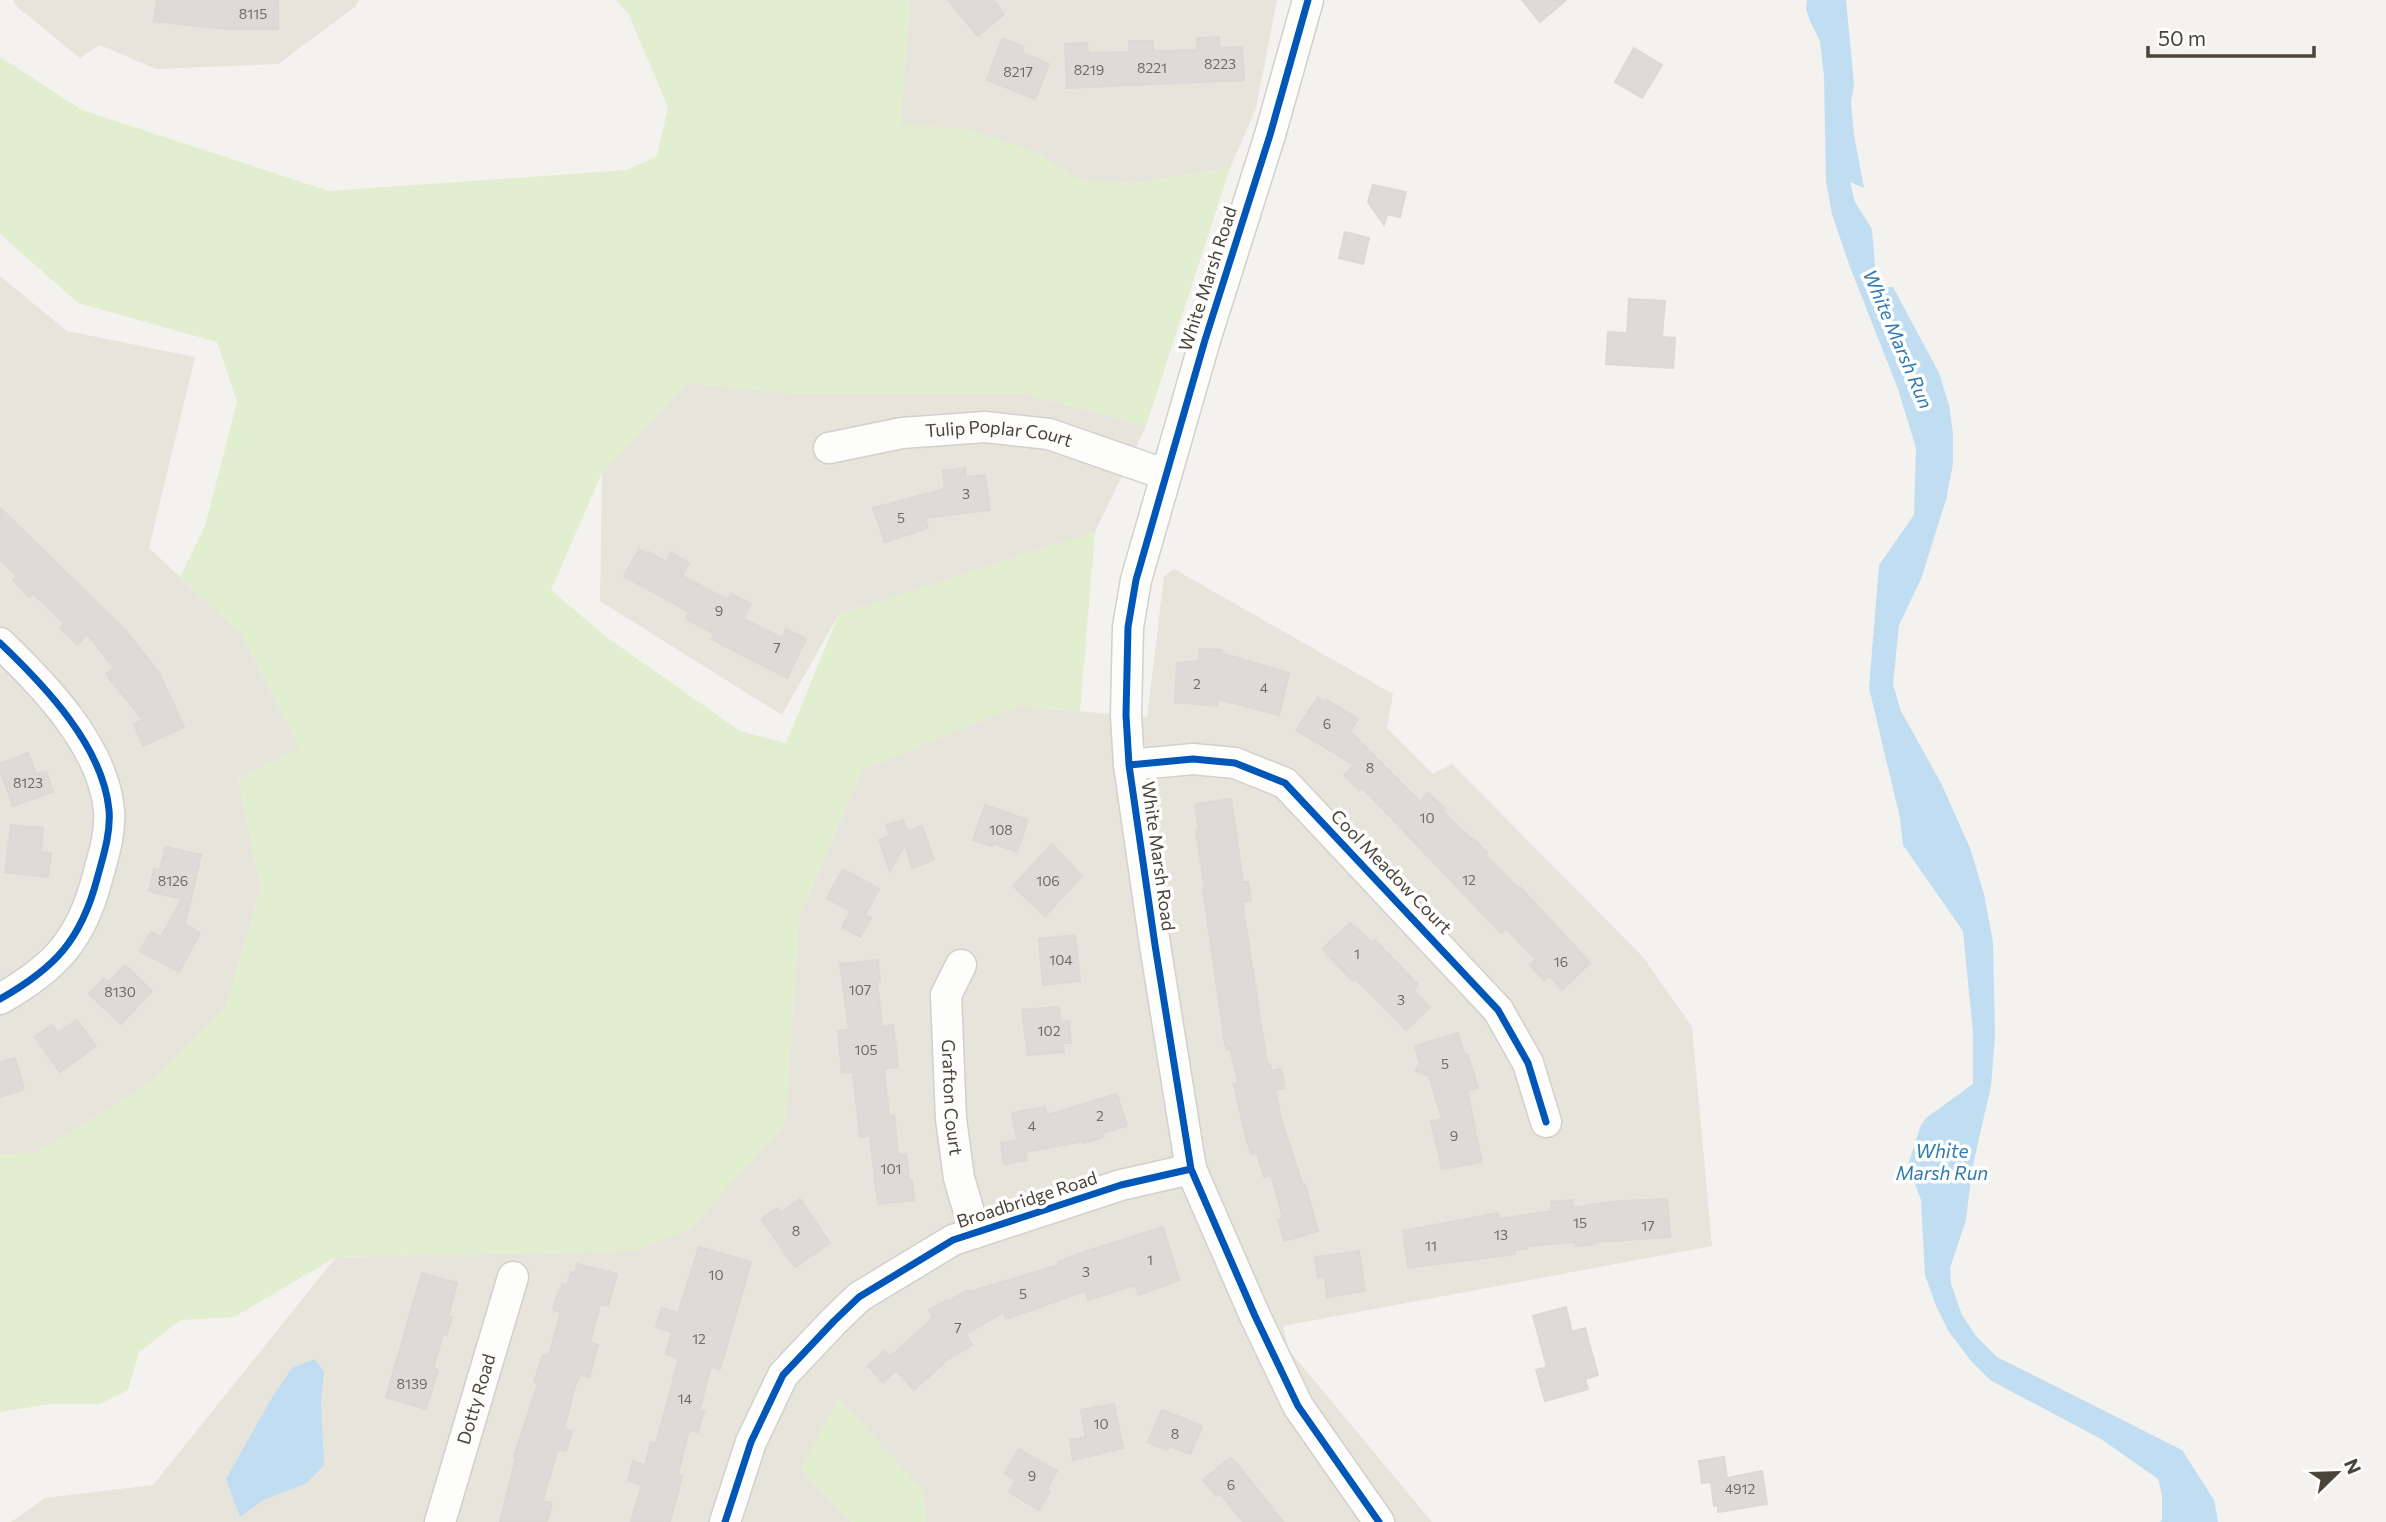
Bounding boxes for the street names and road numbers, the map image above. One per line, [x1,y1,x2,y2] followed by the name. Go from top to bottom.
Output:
[1173,204,1241,354] street label: White Marsh Road
[924,415,1076,451] street label: Tulip Poplar Court
[1138,780,1180,932] street label: White Marsh Road
[1327,805,1457,938] street label: Cool Meadow Court
[938,1039,968,1157] street label: Grafton Court
[954,1166,1100,1232] street label: Broadbridge Road
[452,1351,499,1447] street label: Dotty Road

